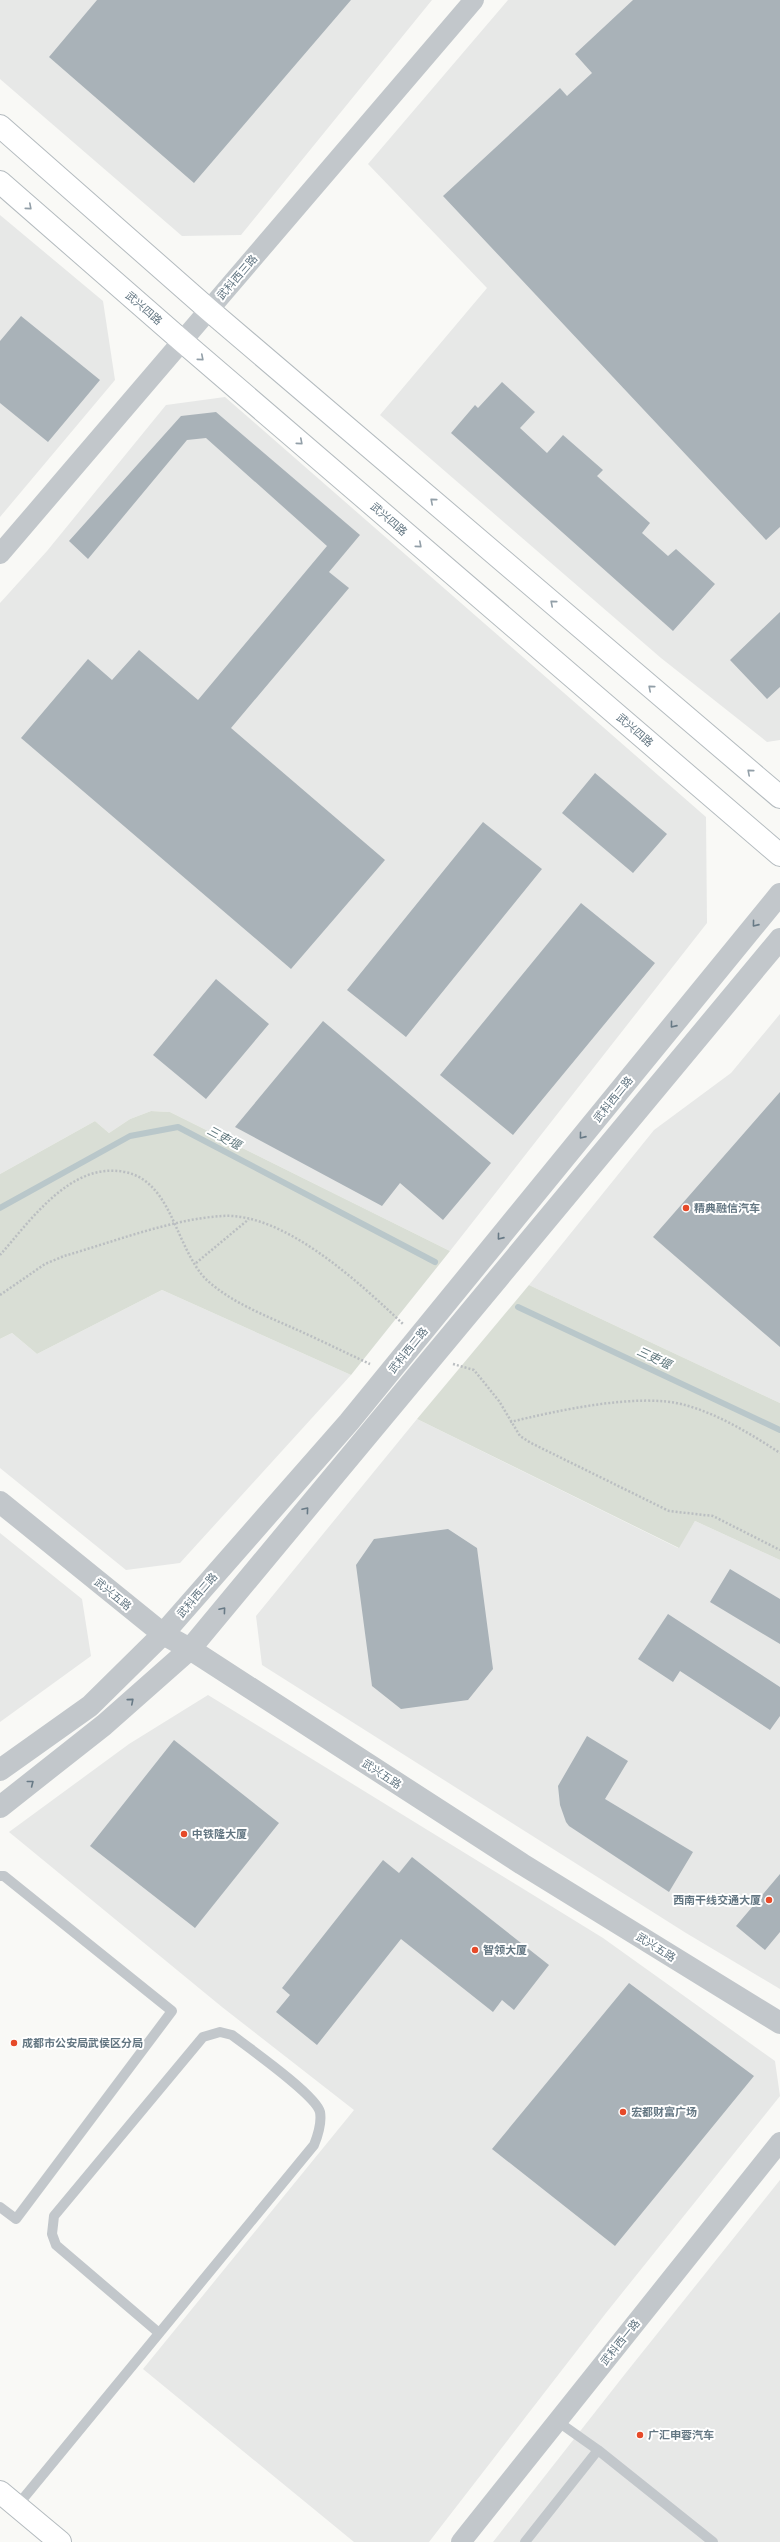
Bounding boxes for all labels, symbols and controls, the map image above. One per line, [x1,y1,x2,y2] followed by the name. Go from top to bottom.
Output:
[25,203,32,210] one-way arrow
[214,252,260,302] street label: 武科西三路
[123,288,165,328] street label: 武兴四路
[196,353,204,360] one-way arrow
[295,438,302,445] one-way arrow
[430,498,437,505] one-way arrow
[368,499,410,539] street label: 武兴四路
[415,541,422,548] one-way arrow
[550,601,557,608] one-way arrow
[649,685,656,692] one-way arrow
[614,710,656,750] street label: 武兴四路
[748,770,755,777] one-way arrow
[753,920,760,927] one-way arrow
[671,1020,678,1027] one-way arrow
[590,1073,636,1125] street label: 武科西二路
[205,1122,245,1154] water label: 三吏堰
[580,1132,587,1139] one-way arrow
[694,1201,760,1215] place label: 精典融信汽车
[681,1203,691,1213] marker: 精典融信汽车
[497,1233,504,1240] one-way arrow
[385,1324,431,1376] street label: 武科西二路
[635,1343,676,1373] water label: 三吏堰
[302,1507,309,1514] one-way arrow
[174,1570,220,1620] street label: 武科西二路
[91,1575,135,1613] street label: 武兴五路
[218,1607,225,1614] one-way arrow
[126,1698,134,1706] one-way arrow
[360,1756,404,1792] street label: 武兴五路
[26,1781,33,1788] one-way arrow
[192,1827,247,1841] place label: 中铁隆大厦
[179,1829,189,1839] marker: 中铁隆大厦
[673,1893,761,1907] place label: 西南干线交通大厦
[764,1895,774,1905] marker: 西南干线交通大厦
[634,1929,678,1965] street label: 武兴五路
[483,1943,527,1957] place label: 智领大厦
[470,1945,480,1955] marker: 智领大厦
[22,2036,143,2050] place label: 成都市公安局武侯区分局
[9,2038,19,2048] marker: 成都市公安局武侯区分局
[631,2105,697,2119] place label: 宏都财富广场
[618,2107,628,2117] marker: 宏都财富广场
[597,2316,643,2368] street label: 武科西一路
[648,2428,714,2442] place label: 广汇申蓉汽车
[635,2430,645,2440] marker: 广汇申蓉汽车

